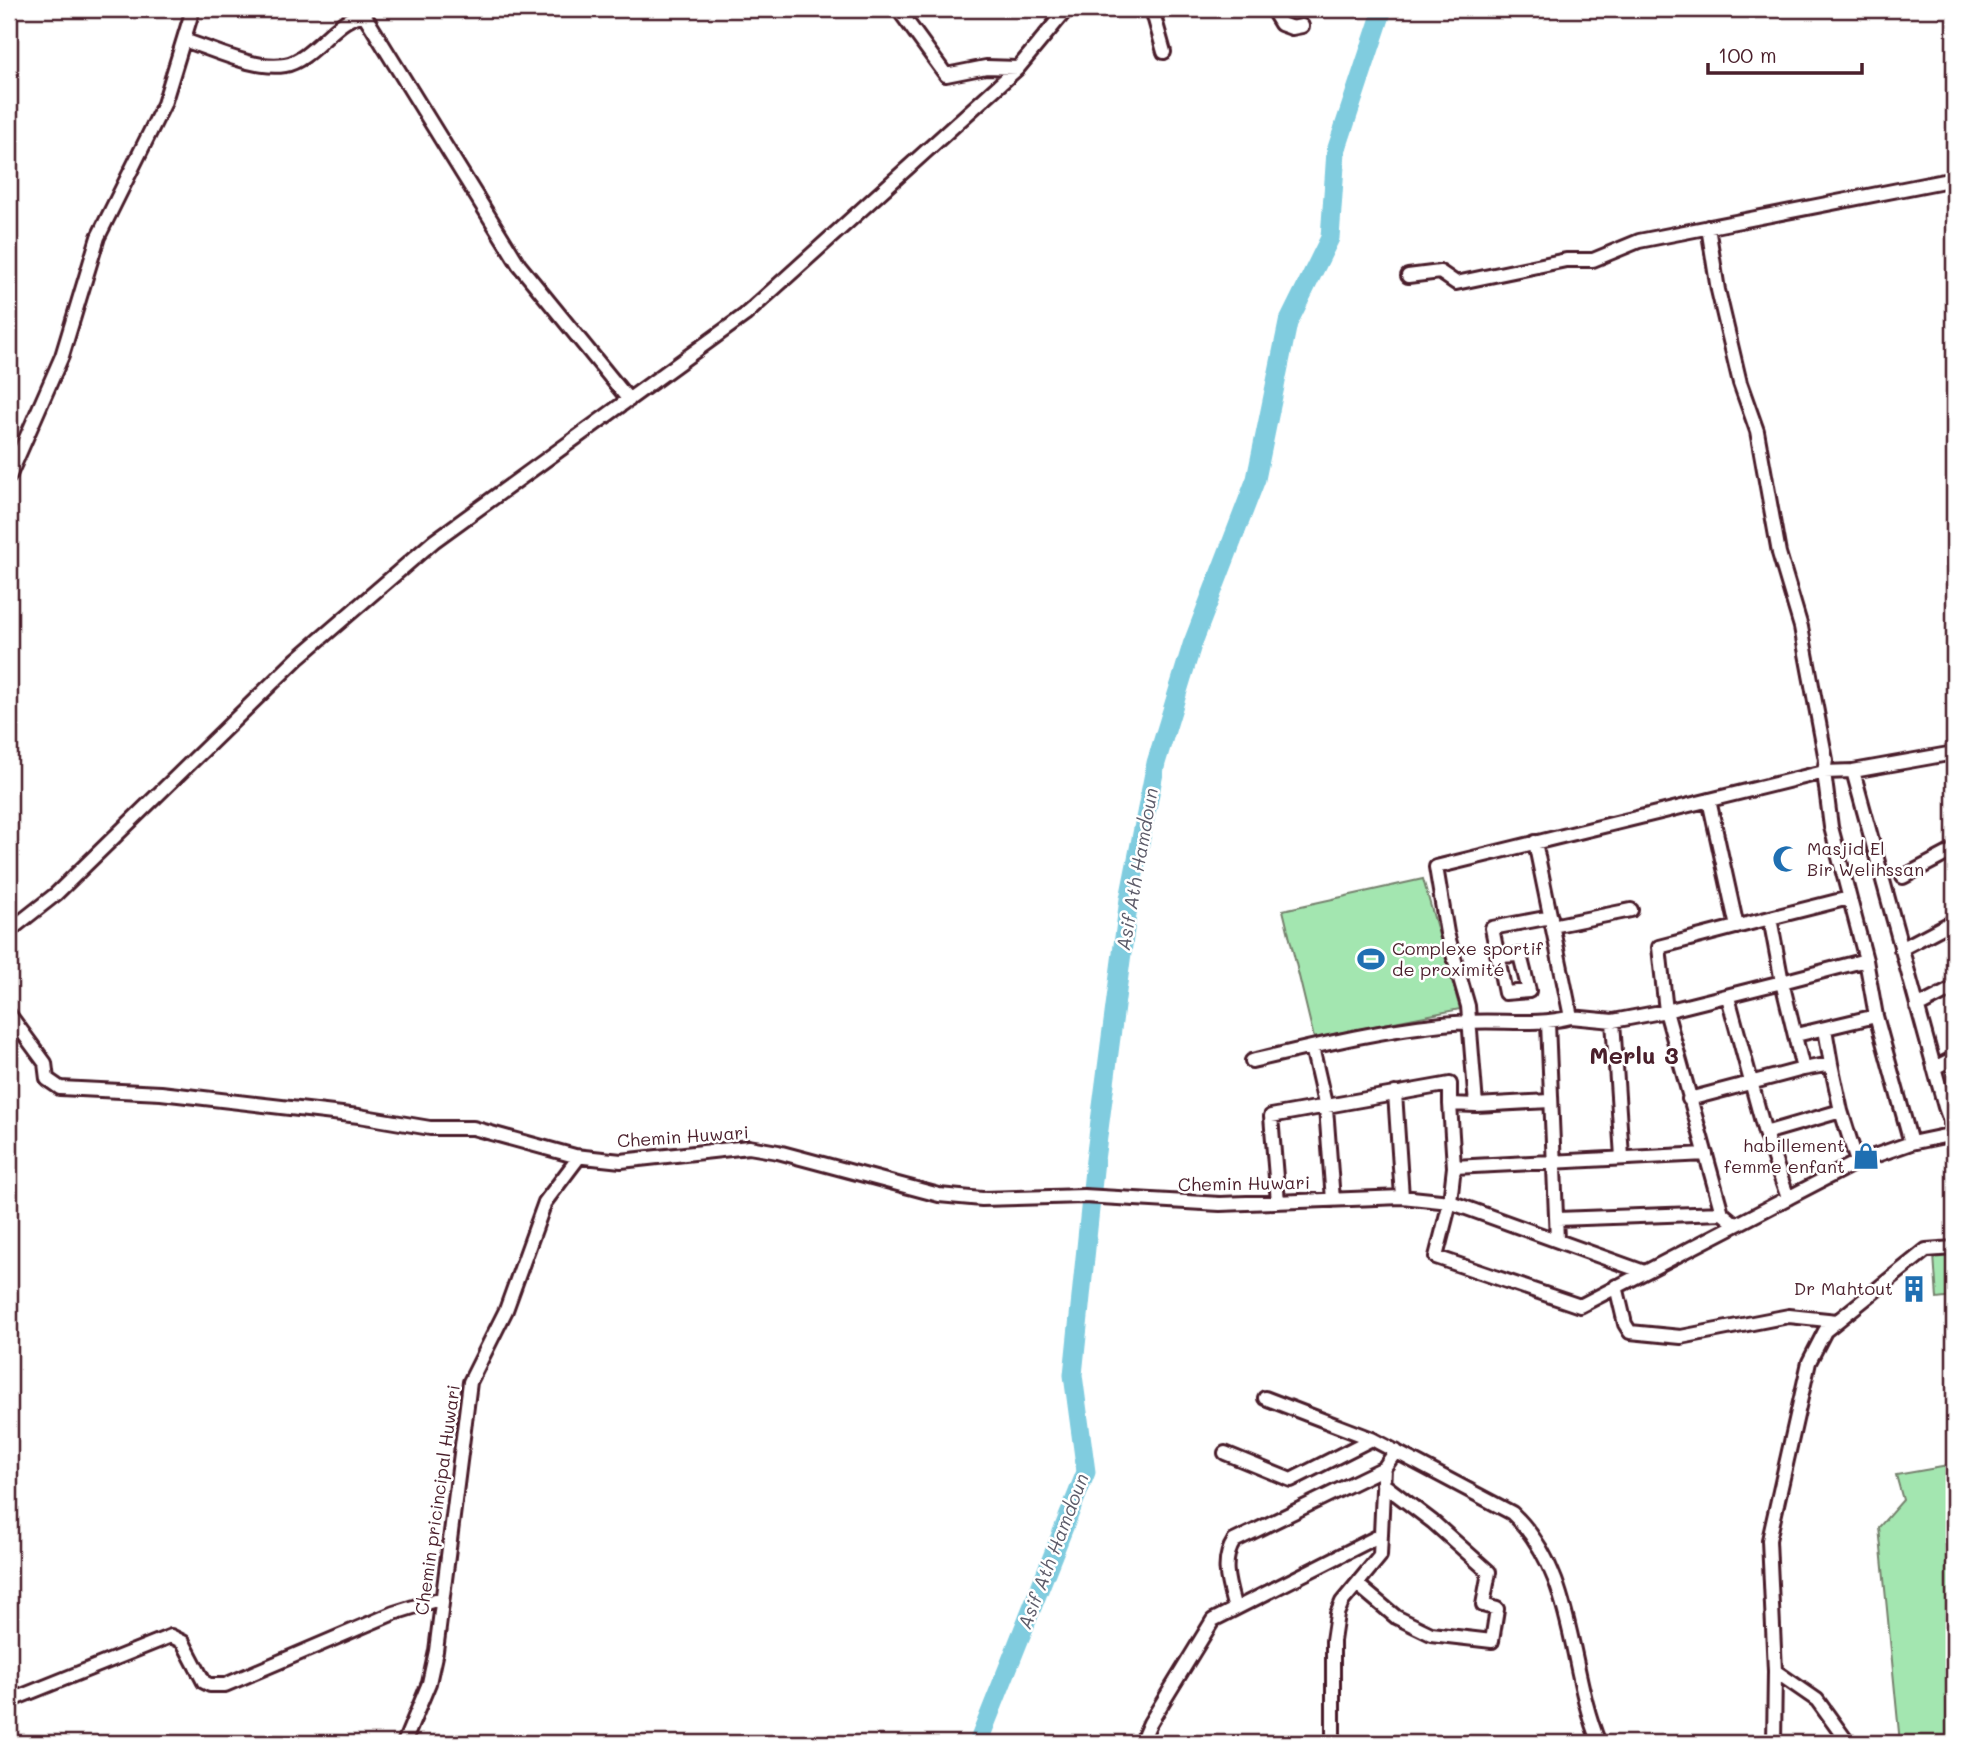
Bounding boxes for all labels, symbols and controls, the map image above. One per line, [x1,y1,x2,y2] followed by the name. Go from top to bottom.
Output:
[1708,32,1862,76] scale bar
[1718,41,1777,68] text: 100 m
[1110,786,1163,952] water label: Asif Ath Hamdoun
[1807,836,1924,881] place label: Masjid El Bir Welihssan
[1771,844,1801,874] mosque icon: Masjid El Bir Welihssan
[1392,936,1544,981] place label: Complexe sportif de proximité
[1356,944,1386,974] sports icon: Complexe sportif de proximité
[1589,1039,1679,1070] district label: Merlu 3
[616,1119,750,1153] street label: Chemin Huwari
[1724,1133,1845,1178] place label: habillement femme enfant
[1851,1141,1881,1171] shop icon: habillement femme enfant
[1178,1170,1310,1196] street label: Chemin Huwari
[1899,1274,1929,1304] building icon: Dr Mahtout
[1794,1276,1893,1300] place label: Dr Mahtout
[409,1383,465,1617] street label: Chemin pricincipal Huwari
[1011,1469,1094,1632] water label: Asif Ath Hamdoun

